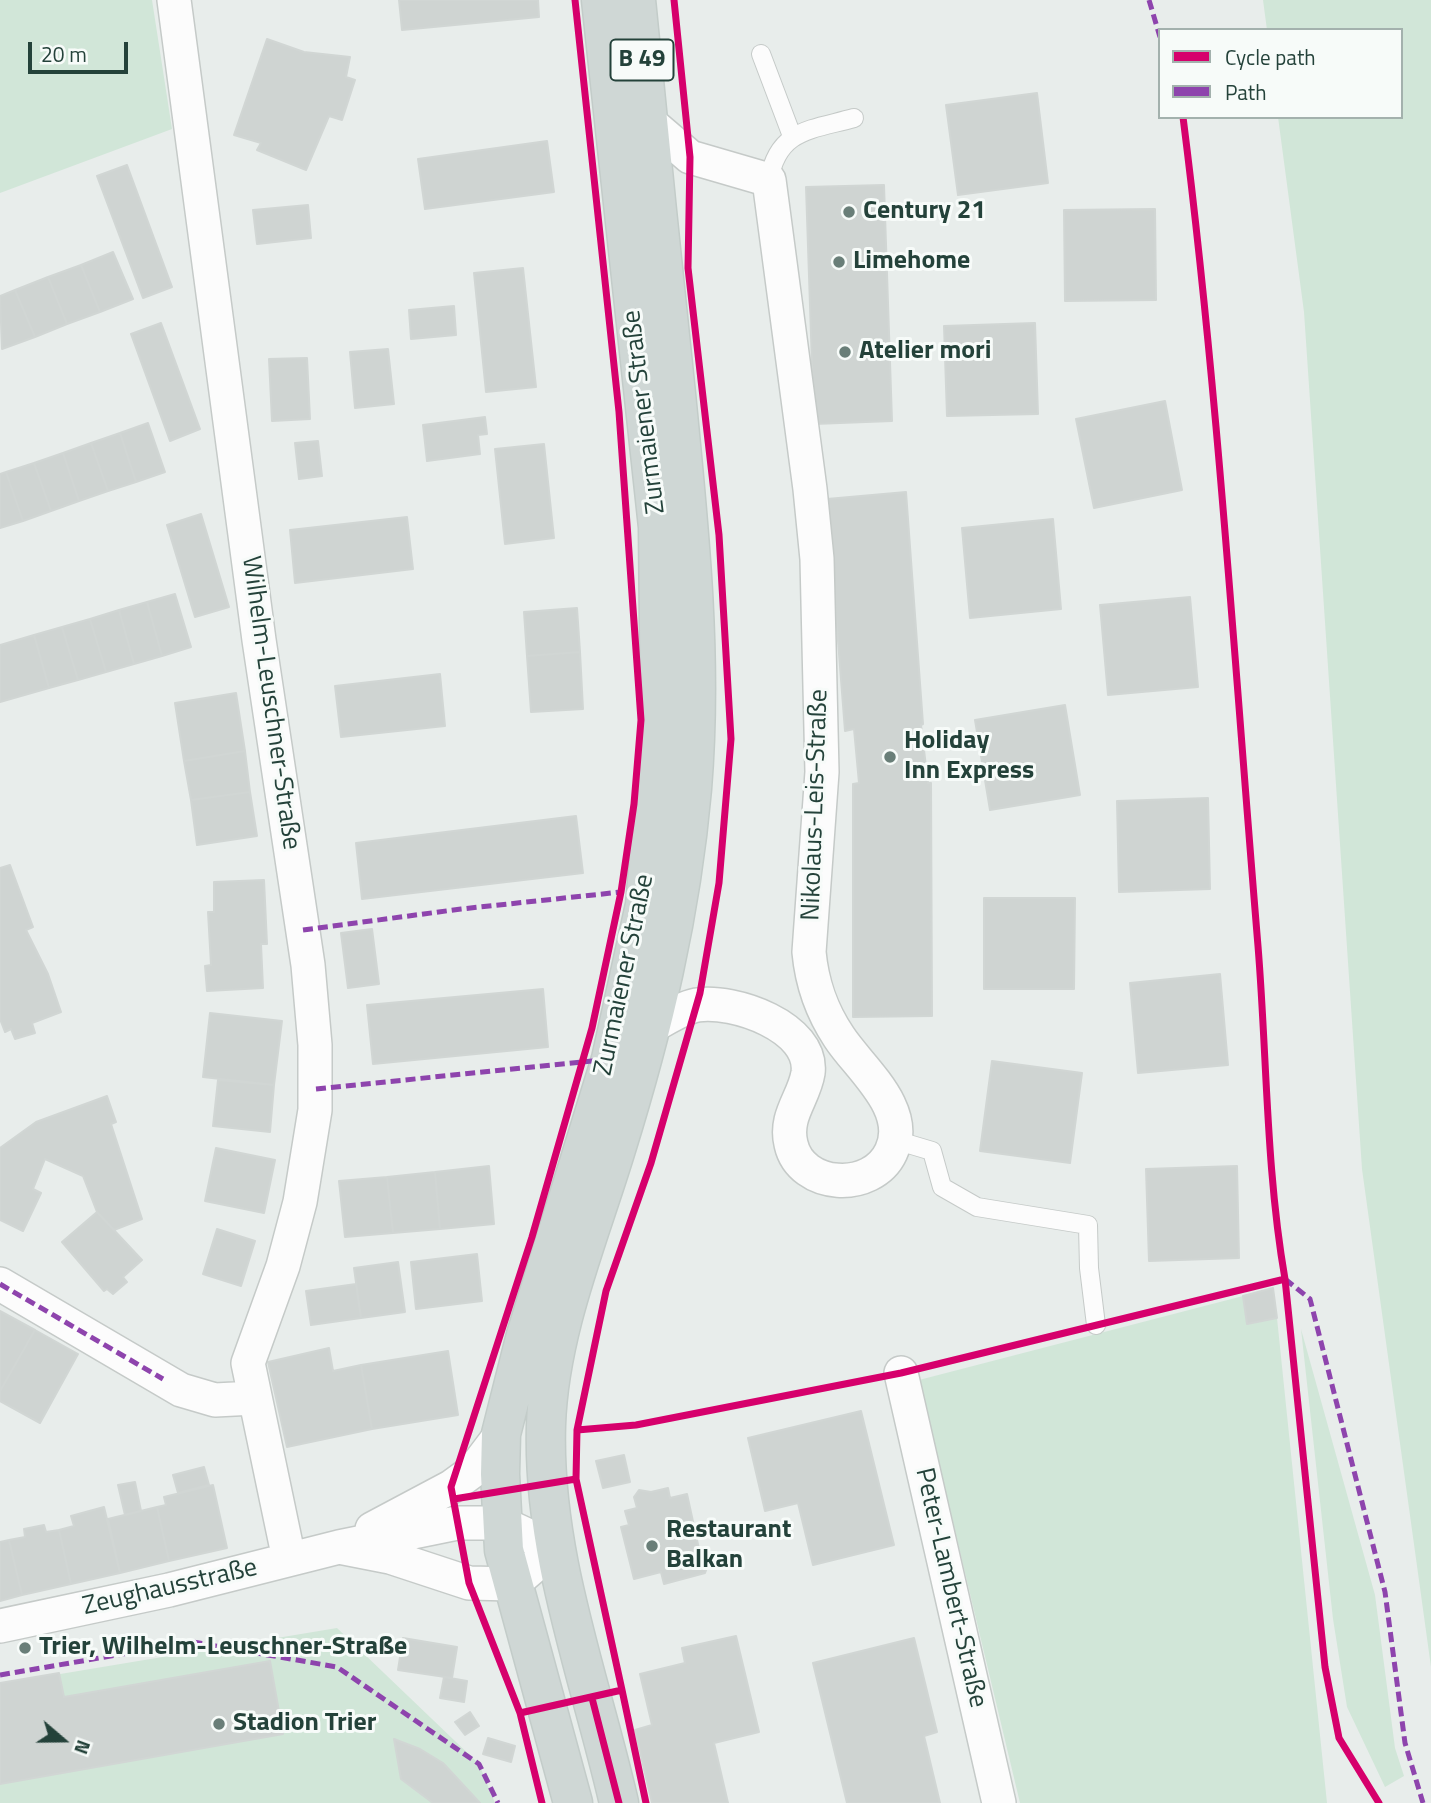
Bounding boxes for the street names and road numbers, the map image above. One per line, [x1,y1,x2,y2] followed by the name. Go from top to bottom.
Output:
[610,40,674,80] road number: B 49
[617,308,673,516] street label: Zurmaiener Straße
[234,554,306,852] street label: Wilhelm-Leuschner-Straße
[796,689,836,921] street label: Nikolaus-Leis-Straße
[588,872,662,1078] street label: Zurmaiener Straße
[907,1465,993,1711] street label: Peter-Lambert-Straße
[80,1553,260,1623] street label: Zeughausstraße

